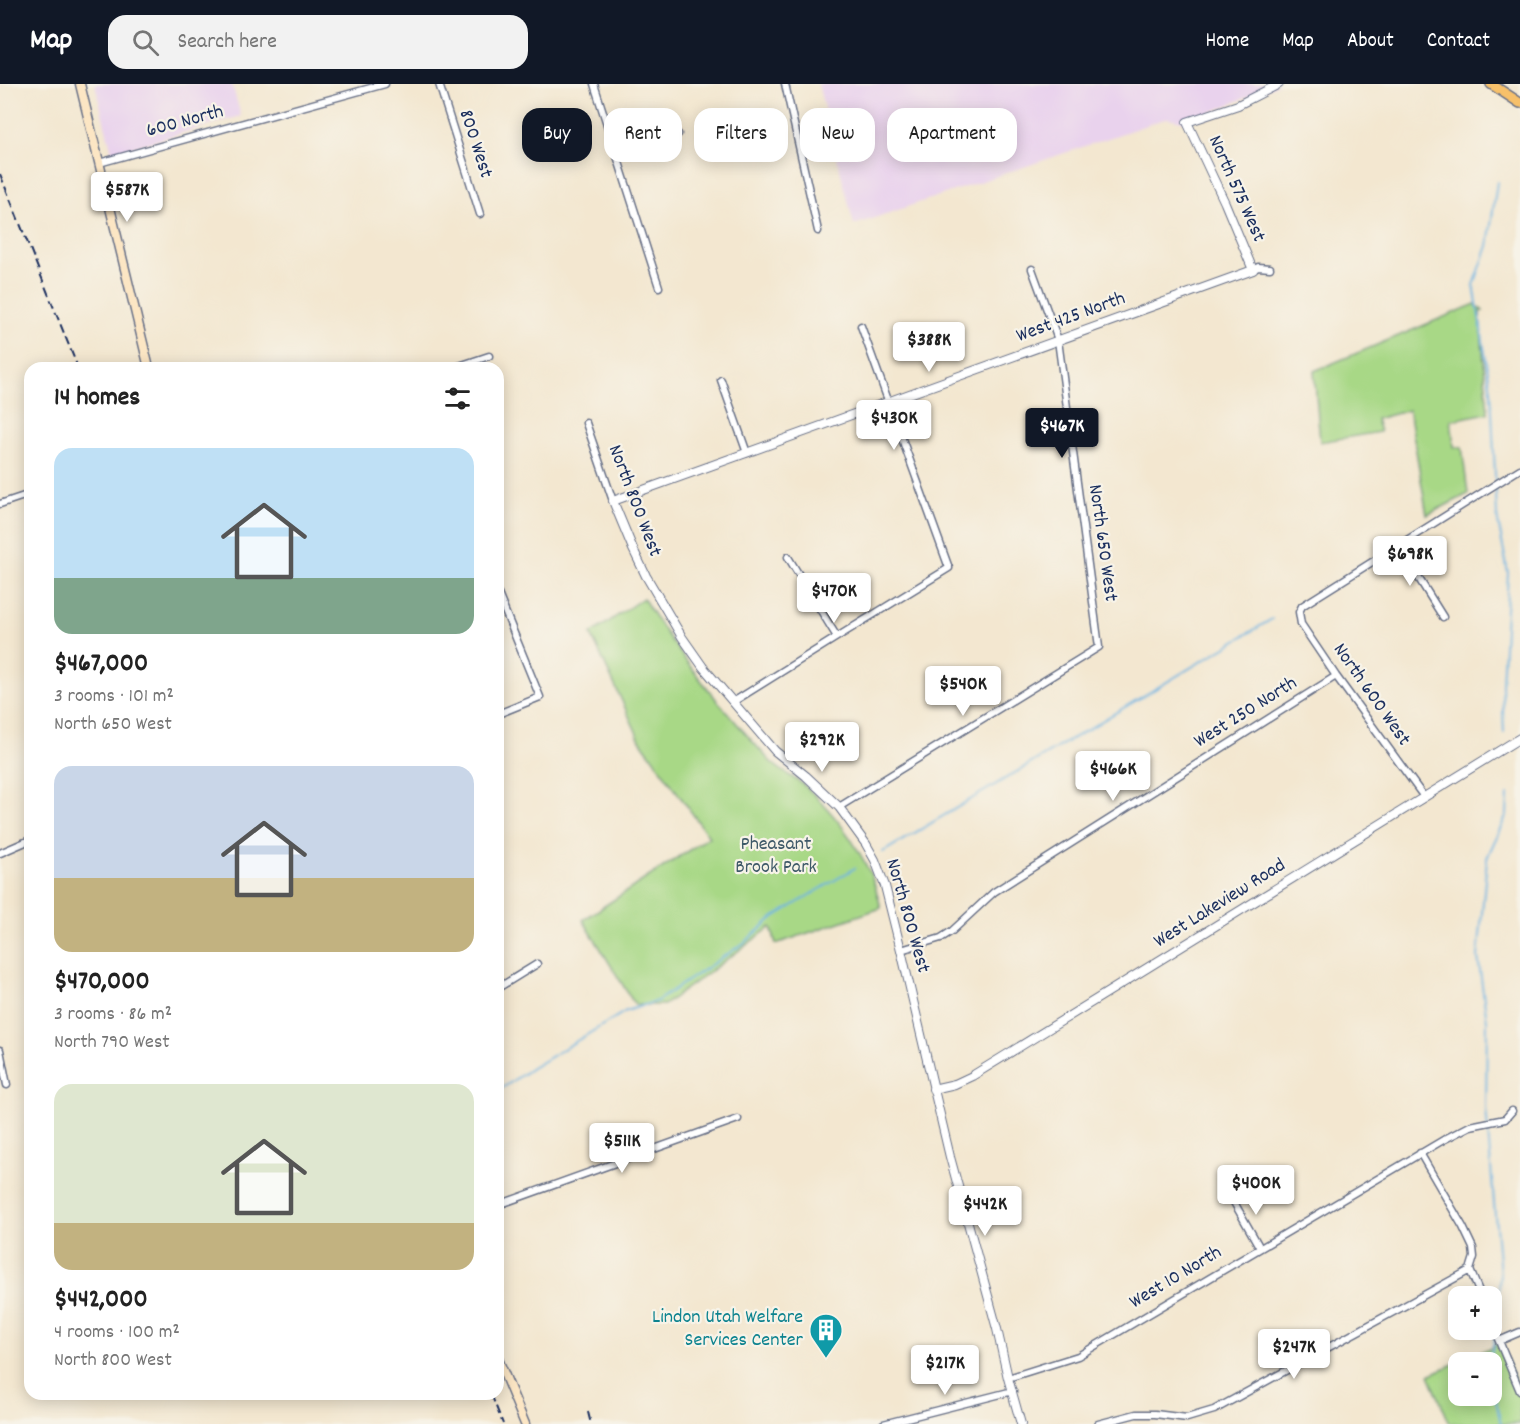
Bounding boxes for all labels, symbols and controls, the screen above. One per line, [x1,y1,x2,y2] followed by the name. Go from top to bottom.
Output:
[108,15,528,69] search box
[30,22,72,62] text: Map
[129,26,162,59] icon: search
[177,27,277,58] text: Search here
[1205,27,1249,57] text: Home
[1282,27,1314,57] text: Map
[1347,27,1394,57] text: About
[1427,27,1490,57] text: Contact
[143,98,227,146] street label: 600 North
[451,106,499,182] street label: 800 West
[522,108,592,162] chip: Buy
[604,108,682,162] chip: Rent
[694,108,788,162] chip: Filters
[800,108,875,162] chip: New
[887,108,1017,162] chip: Apartment
[1200,131,1272,247] street label: North 575 West
[85,172,169,223] pin: $587K
[105,177,149,205] text: $587K
[1013,285,1129,351] street label: West 425 North
[887,322,971,373] pin: $388K
[907,327,951,355] text: $388K
[54,380,140,417] text: 14 homes
[441,382,474,415] icon: filters
[852,400,936,451] pin: $430K
[870,405,918,433] text: $430K
[1020,408,1104,459] pin: $467K
[1039,413,1085,441] text: $467K
[600,441,668,561] street label: North 800 West
[1080,483,1124,603] street label: North 650 West
[210,487,318,595] icon: home
[1368,536,1452,587] pin: $698K
[1387,541,1433,569] text: $698K
[792,573,876,624] pin: $470K
[811,578,857,606] text: $470K
[1325,638,1417,752] street label: North 600 West
[54,646,148,683] text: $467,000
[921,666,1005,717] pin: $540K
[1189,670,1303,756] street label: West 250 North
[939,671,987,699] text: $540K
[54,683,174,711] text: 3 rooms · 101 m²
[54,711,172,739] text: North 650 West
[780,722,864,773] pin: $292K
[799,727,845,755] text: $292K
[1071,751,1155,802] pin: $466K
[1089,756,1137,784] text: $466K
[210,805,318,913] icon: home
[735,831,817,882] park label: Pheasant Brook Park
[1149,852,1291,956] street label: West Lakeview Road
[877,856,937,976] street label: North 800 West
[54,964,150,1001] text: $470,000
[54,1001,172,1029] text: 3 rooms · 86 m²
[54,1029,170,1057] text: North 790 West
[210,1123,318,1231] icon: home
[580,1123,664,1174] pin: $511K
[603,1128,641,1156] text: $511K
[1214,1165,1298,1216] pin: $400K
[1231,1170,1281,1198] text: $400K
[943,1186,1027,1237] pin: $442K
[963,1191,1007,1219] text: $442K
[1125,1239,1227,1317] street label: West 10 North
[54,1282,148,1319] text: $442,000
[1448,1286,1502,1406] map controls
[1448,1286,1502,1340] button: +
[652,1304,804,1355] place label: Lindon Utah Welfare Services Center
[808,1312,844,1359] building icon: Lindon Utah Welfare Services Center
[54,1319,180,1347] text: 4 rooms · 100 m²
[1252,1329,1336,1380] pin: $247K
[1272,1334,1316,1362] text: $247K
[903,1345,987,1396] pin: $217K
[54,1347,172,1375] text: North 800 West
[925,1350,965,1378] text: $217K
[1448,1352,1502,1406] button: −

